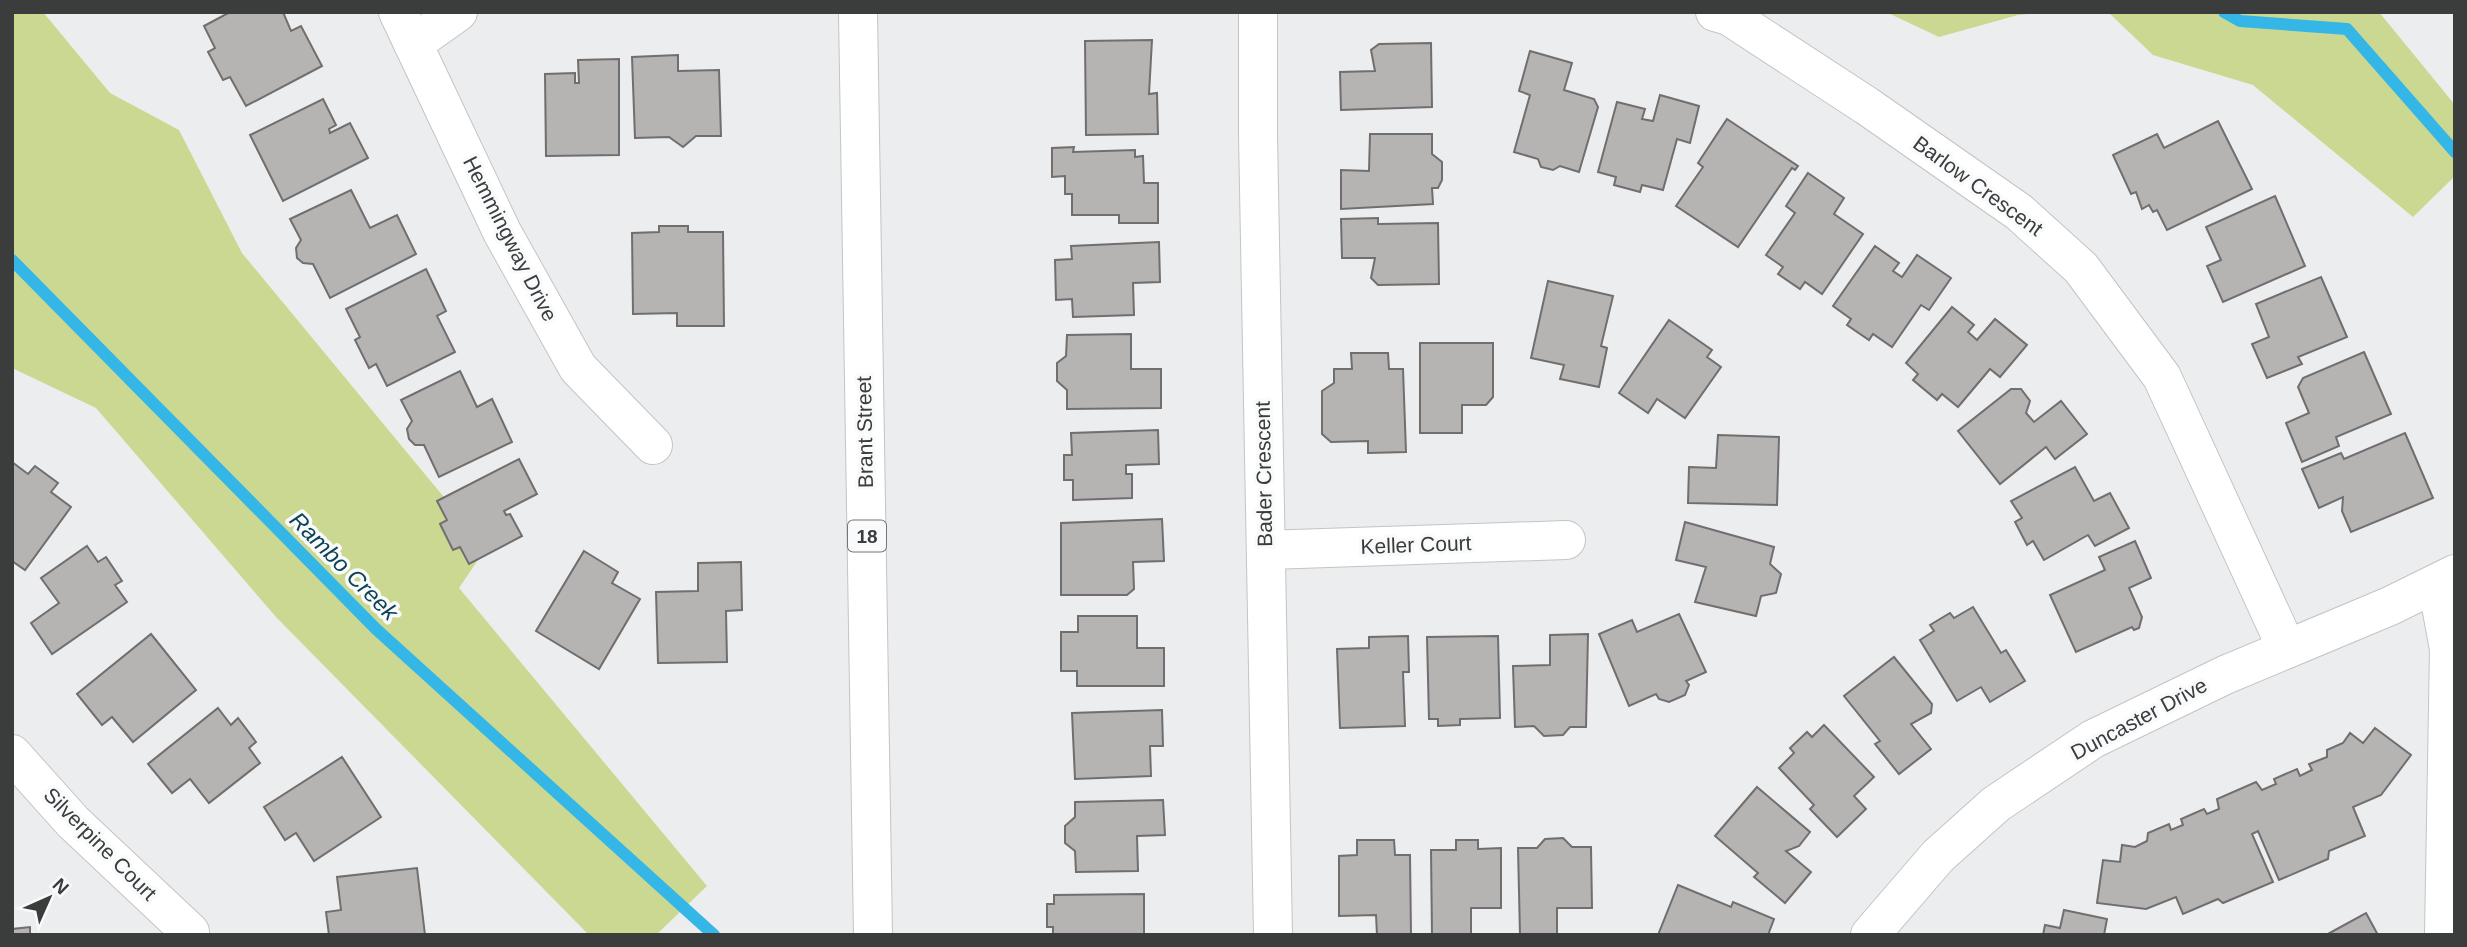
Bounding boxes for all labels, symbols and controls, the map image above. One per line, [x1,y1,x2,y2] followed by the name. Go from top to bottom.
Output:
[1909,131,2048,240] street label: Barlow Crescent
[459,152,562,325] street label: Hemmingway Drive
[852,376,877,488] street label: Brant Street
[1251,401,1276,547] street label: Bader Crescent
[285,507,404,626] water label: Rambo Creek
[848,520,886,552] road number: 18
[1360,531,1472,558] street label: Keller Court
[2067,673,2211,764] street label: Duncaster Drive
[39,783,161,905] street label: Silverpine Court
[14,863,84,933] north arrow
[48,874,73,899] text: N

